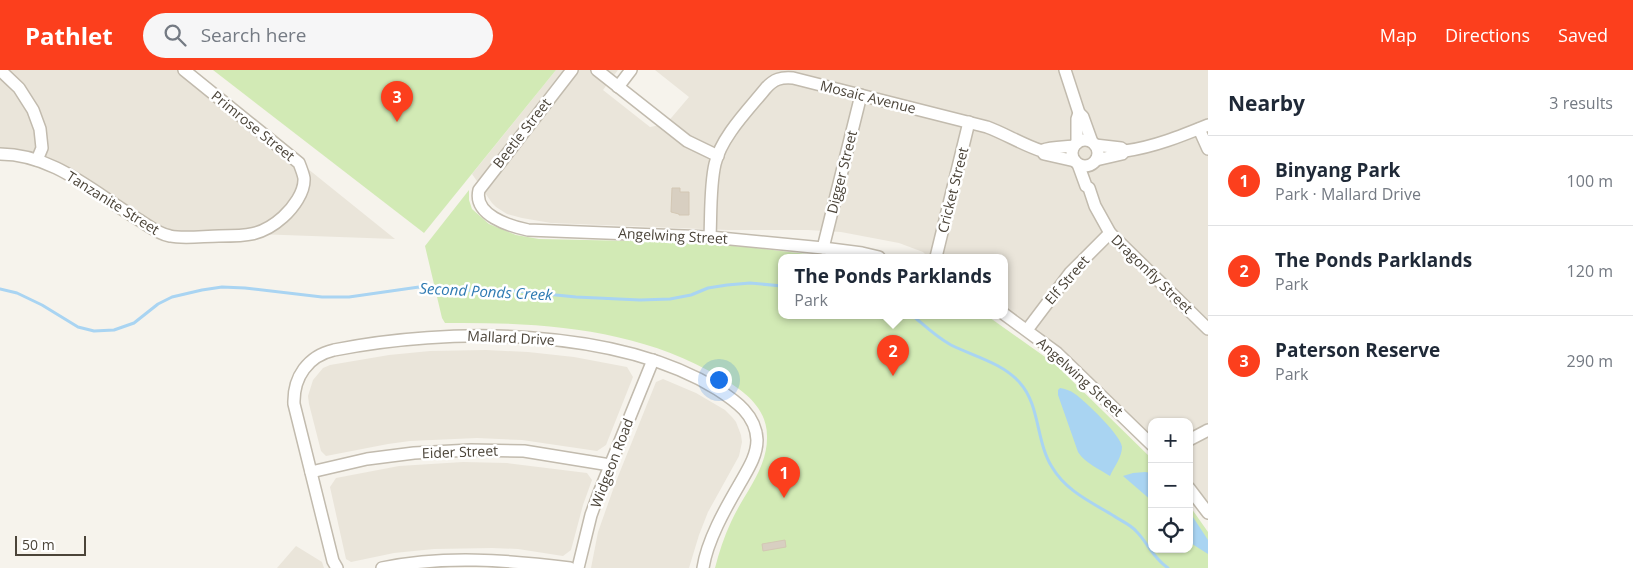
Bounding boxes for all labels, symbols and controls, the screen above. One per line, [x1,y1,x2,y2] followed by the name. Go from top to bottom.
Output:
[143,13,493,58] search box
[25,19,113,52] text: Pathlet
[161,21,189,49] icon: search
[201,22,307,48] text: Search here
[1380,23,1417,47] text: Map
[1445,23,1530,47] text: Directions
[1558,23,1608,47] text: Saved
[818,75,918,118] street label: Mosaic Avenue
[381,81,413,122] pin: 3
[208,86,299,165] street label: Primrose Street
[1228,89,1305,117] text: Nearby
[1549,92,1613,114] text: 3 results
[488,94,555,172] street label: Beetle Street
[822,128,861,216] street label: Digger Street
[933,145,972,235] street label: Cricket Street
[1275,157,1400,183] text: Binyang Park
[63,166,163,239] street label: Tanzanite Street
[1239,170,1249,192] text: 1
[1567,170,1613,192] text: 100 m
[1275,183,1421,205] text: Park · Mallard Drive
[618,223,728,248] street label: Angelwing Street
[1108,230,1197,317] street label: Dragonfly Street
[1275,247,1472,273] text: The Ponds Parklands
[1040,251,1093,308] street label: Elf Street
[778,254,1008,319] popup
[1239,260,1249,282] text: 2
[1567,260,1613,282] text: 120 m
[794,263,992,289] text: The Ponds Parklands
[1275,273,1308,295] text: Park
[419,278,554,305] water label: Second Ponds Creek
[794,289,828,311] text: Park
[467,326,555,349] street label: Mallard Drive
[1033,333,1127,420] street label: Angelwing Street
[877,335,909,376] pin: 2
[1275,337,1440,363] text: Paterson Reserve
[1239,350,1249,372] text: 3
[1567,350,1613,372] text: 290 m
[1275,363,1308,385] text: Park
[706,367,732,393] your location
[586,415,637,510] street label: Widgeon Road
[1148,418,1193,553] map controls
[1148,418,1193,463] button: +
[422,441,498,462] street label: Eider Street
[768,457,800,498] pin: 1
[1148,463,1193,508] button: −
[1148,508,1193,553] button: locate
[15,533,86,556] scale bar
[22,535,55,554] text: 50 m

